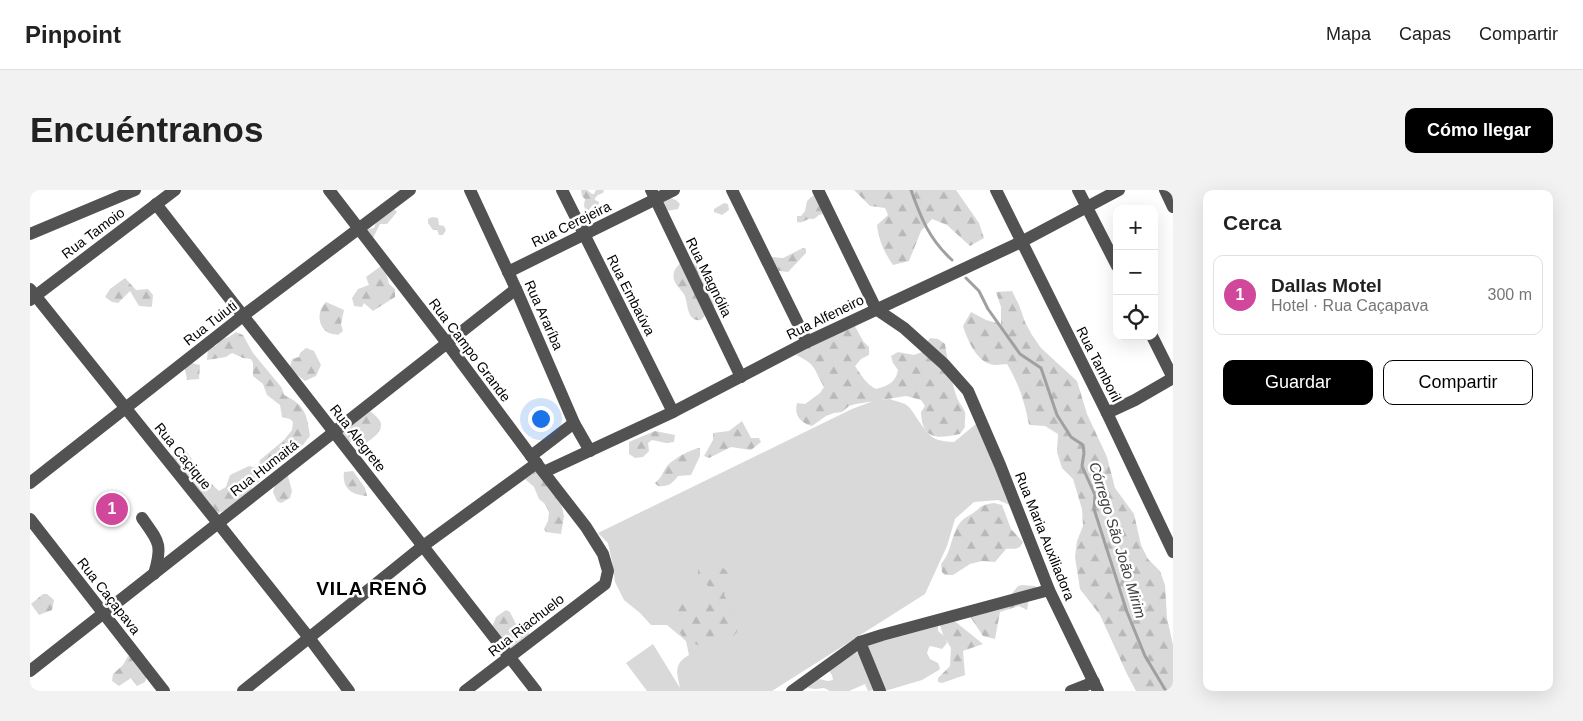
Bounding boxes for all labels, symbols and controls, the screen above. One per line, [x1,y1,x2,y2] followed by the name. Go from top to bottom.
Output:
[25,21,121,48] text: Pinpoint
[1326,24,1371,44] text: Mapa
[1399,24,1451,44] text: Capas
[1479,24,1558,44] text: Compartir
[1405,108,1553,153] button: Cómo llegar
[30,110,263,149] text: Encuéntranos
[529,198,614,250] street label: Rua Cerejeira
[58,204,128,262] street label: Rua Tamoio
[1113,205,1158,340] map controls
[1113,205,1158,250] button: +
[1223,211,1281,234] text: Cerca
[683,235,735,320] street label: Rua Magnólia
[1113,250,1158,295] button: −
[604,252,658,338] street label: Rua Embaúva
[1271,275,1382,296] text: Dallas Motel
[521,278,567,353] street label: Rua Araríba
[1236,286,1244,303] text: 1
[1488,286,1532,303] text: 300 m
[784,291,866,343] street label: Rua Alfeneiro
[426,295,514,405] street label: Rua Campo Grande
[1113,295,1158,340] button: locate
[180,297,240,349] street label: Rua Tuiuti
[1271,297,1428,314] text: Hotel · Rua Caçapava
[1073,324,1125,404] street label: Rua Tamboril
[1223,360,1373,405] button: Guardar
[1383,360,1533,405] button: Compartir
[327,401,389,475] street label: Rua Alegrete
[528,406,554,432] your location
[151,420,215,493] street label: Rua Caçique
[227,436,301,499] street label: Rua Humaitá
[1086,460,1150,620] water label: Córrego São João Mirim
[1012,470,1078,603] street label: Rua Maria Auxiliadora
[96,490,128,528] pin: 1
[74,555,144,638] street label: Rua Caçapava
[316,578,428,599] district label: VILA RENÔ
[485,590,567,660] street label: Rua Riachuelo

